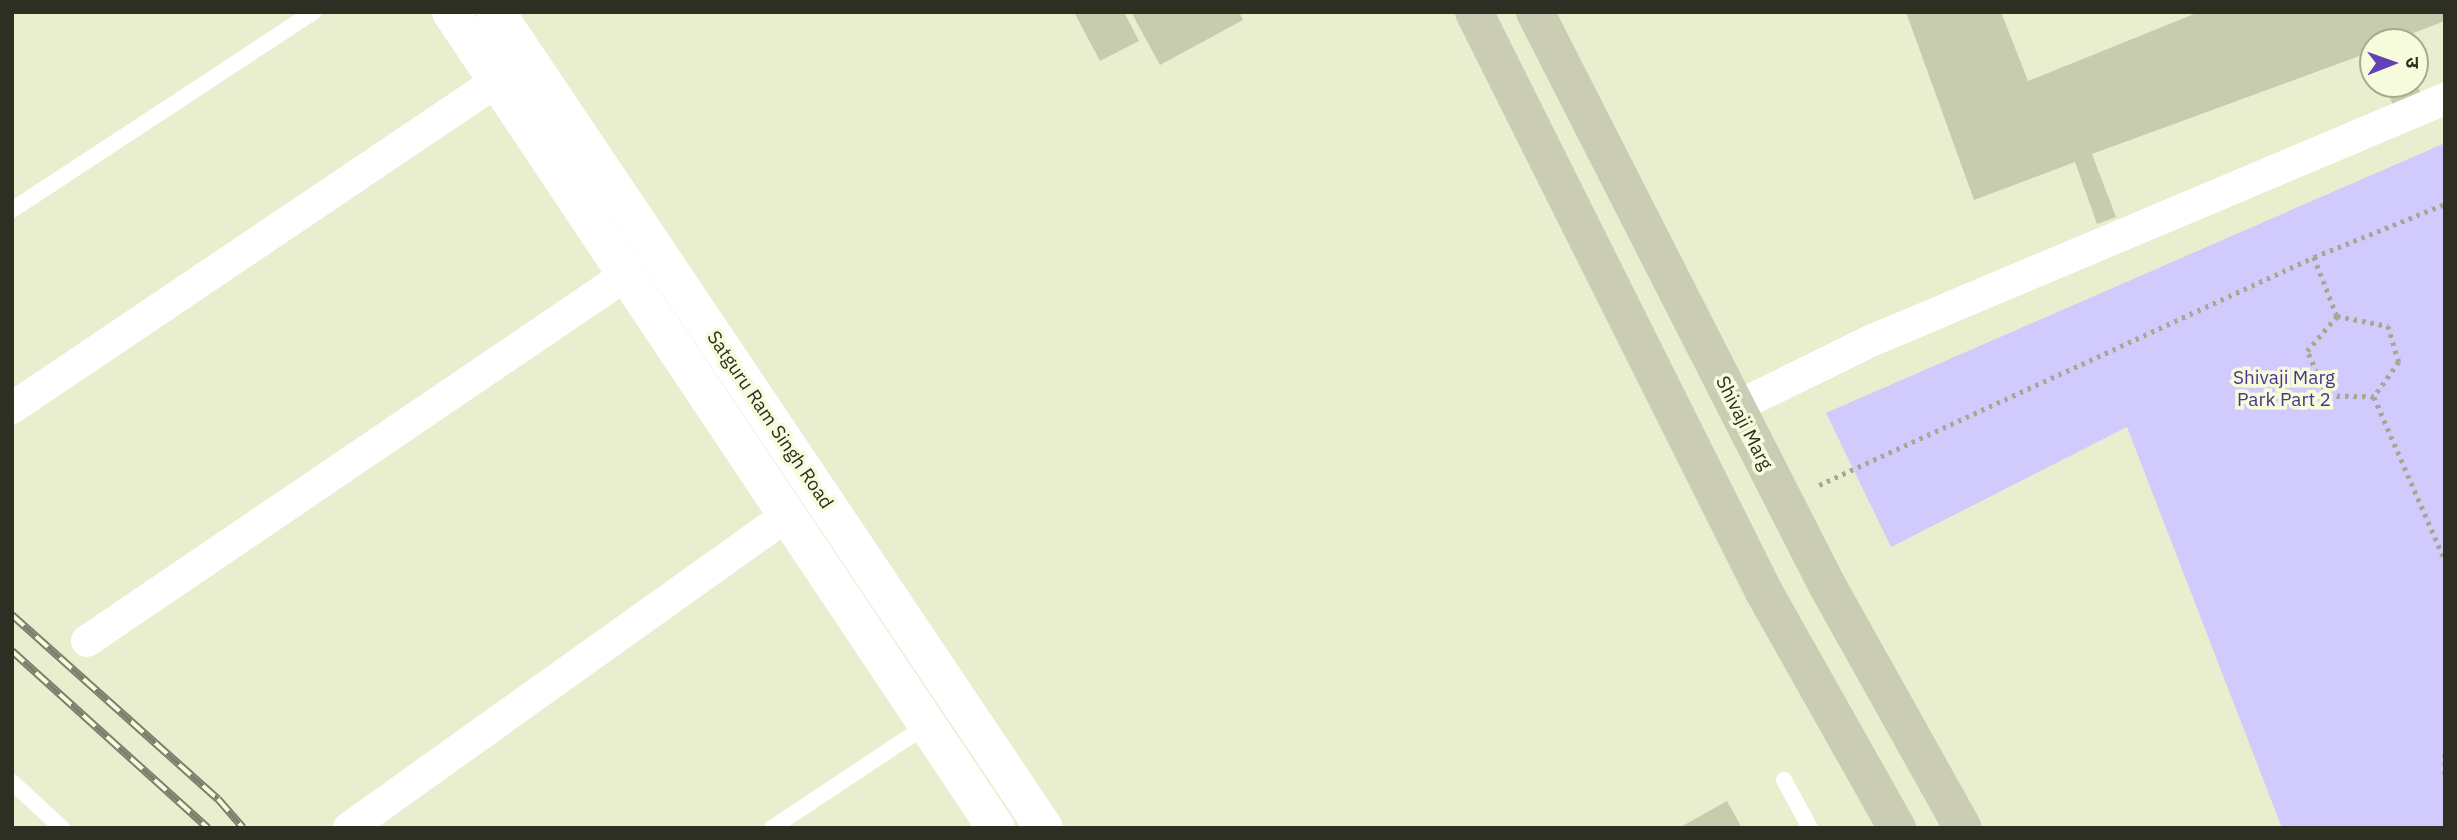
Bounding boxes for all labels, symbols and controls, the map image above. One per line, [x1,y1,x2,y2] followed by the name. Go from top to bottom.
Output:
[2359,28,2429,98] north arrow
[2401,57,2425,68] text: उ
[702,327,838,513] street label: Satguru Ram Singh Road
[2233,367,2335,411] park label: Shivaji Marg Park Part 2
[1711,372,1777,474] street label: Shivaji Marg

